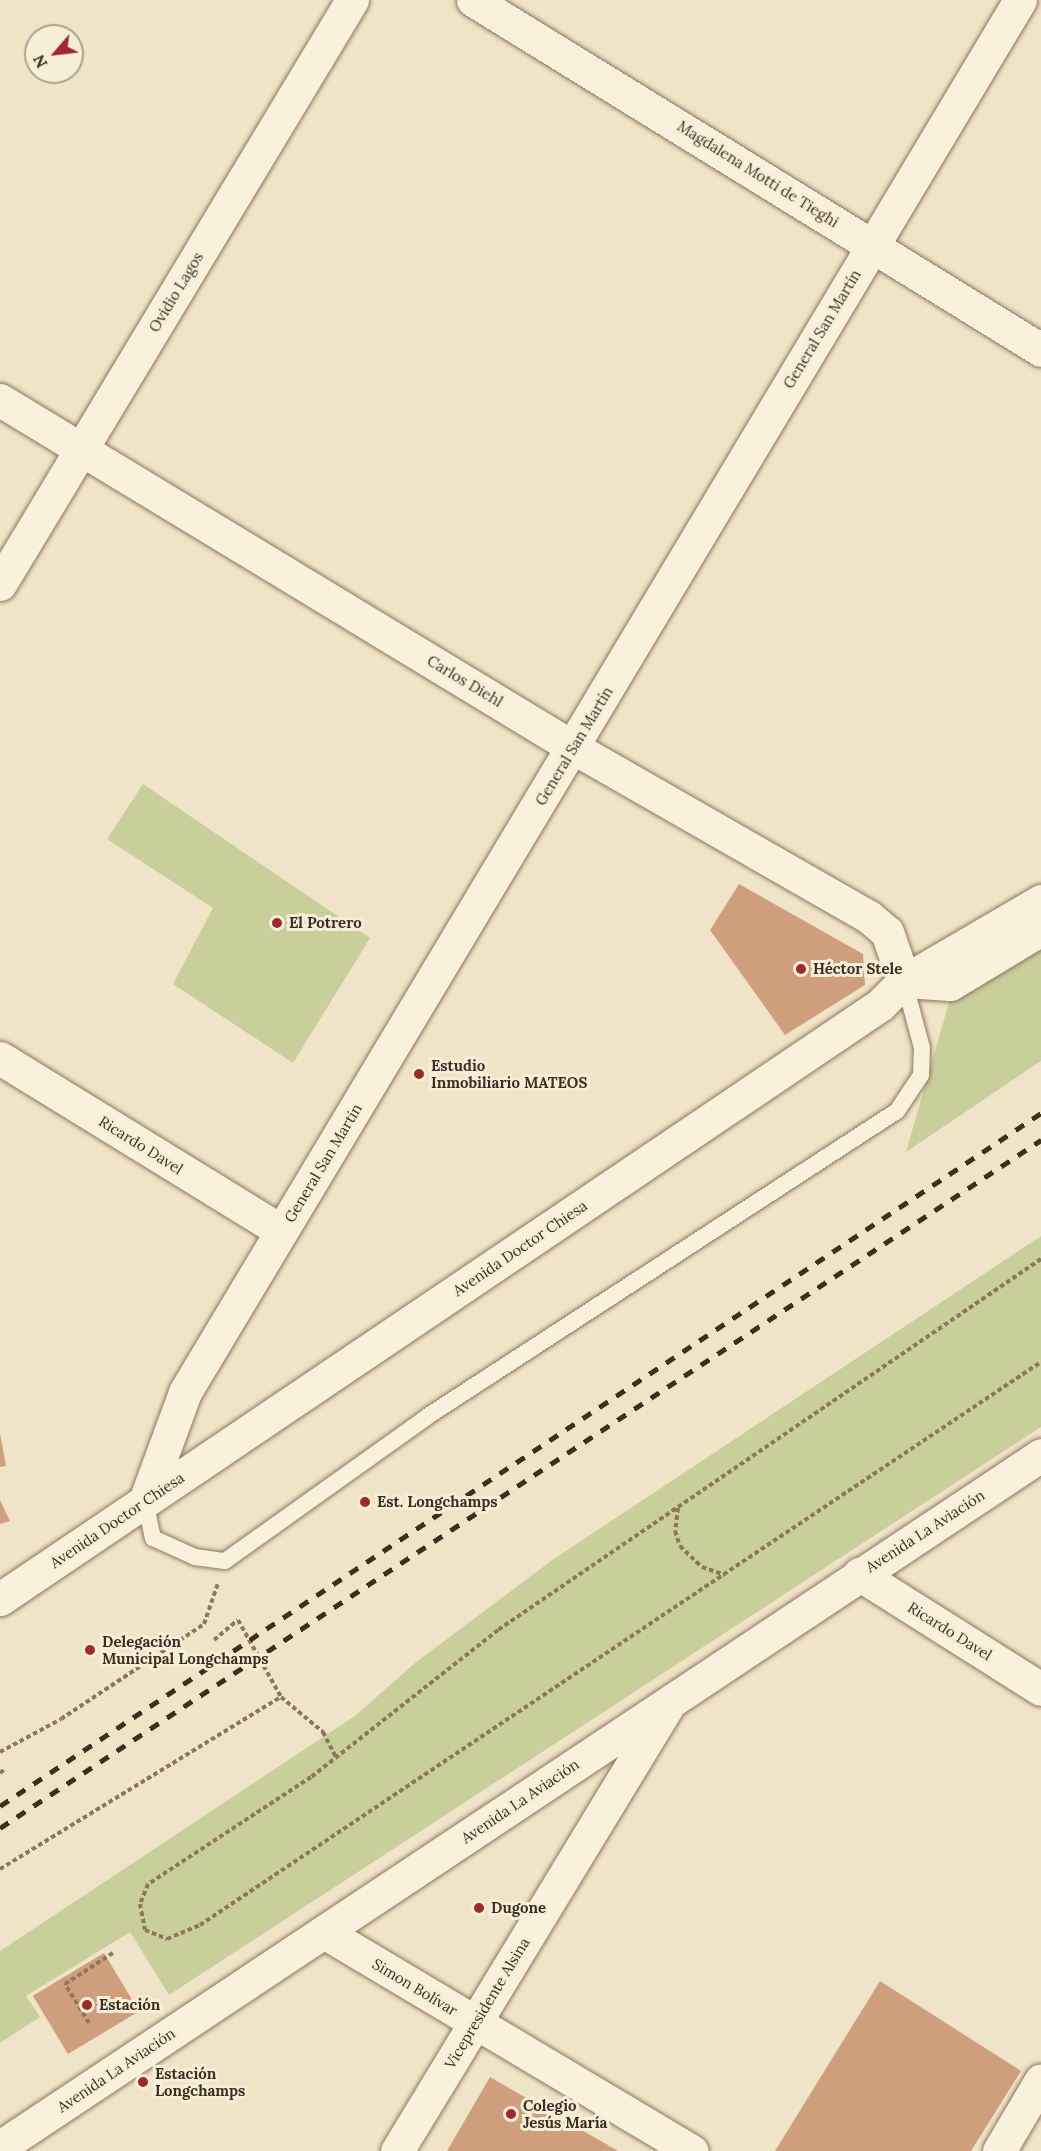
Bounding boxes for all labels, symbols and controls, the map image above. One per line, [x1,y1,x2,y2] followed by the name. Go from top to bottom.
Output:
[24,24,84,84] north arrow
[28,51,52,72] text: N
[674,117,842,231] street label: Magdalena Motti de Tieghi
[145,249,207,335] street label: Ovidio Lagos
[779,266,865,392] street label: General San Martín
[424,651,506,711] street label: Carlos Diehl
[531,683,617,809] street label: General San Martín
[289,914,362,932] place label: El Potrero
[270,916,284,930] marker: El Potrero
[813,960,902,978] place label: Héctor Stele
[794,962,808,976] marker: Héctor Stele
[431,1056,587,1091] place label: Estudio Inmobiliario MATEOS
[412,1067,426,1081] marker: Estudio Inmobiliario MATEOS
[280,1100,366,1226] street label: General San Martín
[96,1112,186,1178] street label: Ricardo Davel
[449,1196,591,1300] street label: Avenida Doctor Chiesa
[46,1468,188,1572] street label: Avenida Doctor Chiesa
[862,1486,988,1576] street label: Avenida La Aviación
[377,1493,498,1511] place label: Est. Longchamps
[358,1495,372,1509] marker: Est. Longchamps
[905,1598,995,1664] street label: Ricardo Davel
[102,1632,268,1667] place label: Delegación Municipal Longchamps
[83,1643,97,1657] marker: Delegación Municipal Longchamps
[458,1755,582,1847] street label: Avenida La Aviación
[491,1899,546,1917] place label: Dugone
[472,1901,486,1915] marker: Dugone
[441,1934,533,2072] street label: Vicepresidente Alsina
[369,1955,461,2019] street label: Simon Bolívar
[99,1996,160,2014] place label: Estación
[80,1998,94,2012] marker: Estación
[54,2024,178,2116] street label: Avenida La Aviación
[155,2064,245,2099] place label: Estación Longchamps
[136,2075,150,2089] marker: Estación Longchamps
[523,2096,607,2131] place label: Colegio Jesús María
[504,2107,518,2121] marker: Colegio Jesús María

